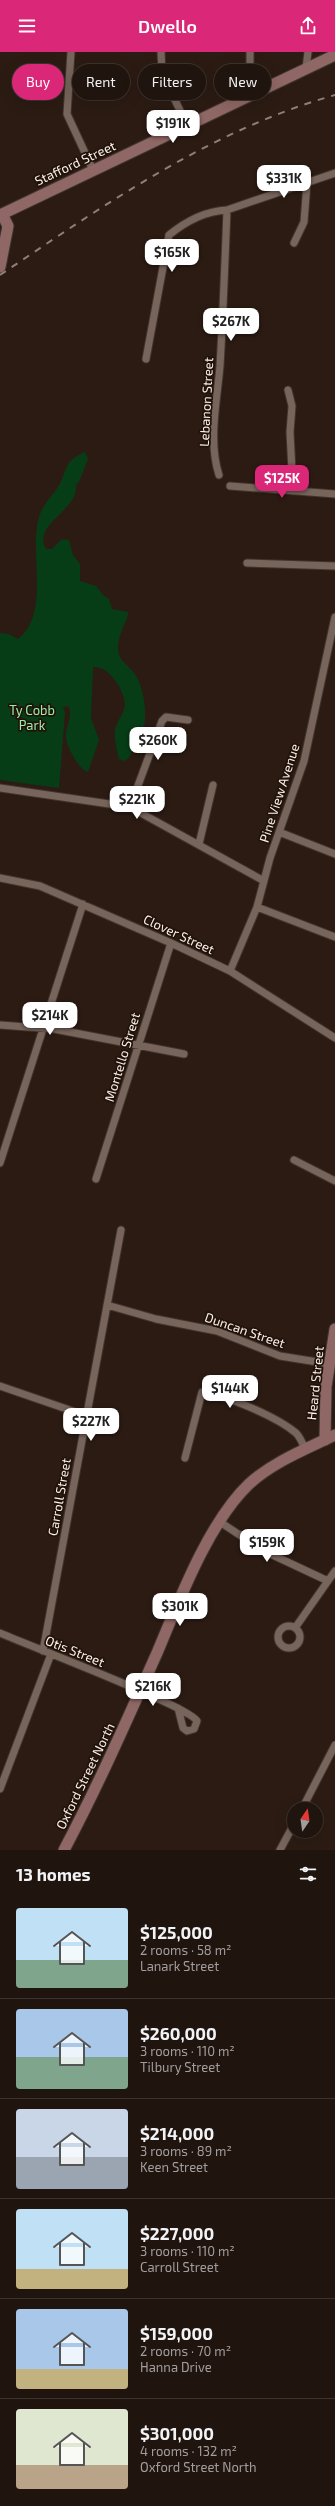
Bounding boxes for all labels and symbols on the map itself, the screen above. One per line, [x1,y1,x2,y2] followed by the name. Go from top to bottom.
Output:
[145,110,201,144] pin: $191K
[32,137,118,189] street label: Stafford Street
[256,165,312,199] pin: $331K
[144,239,200,273] pin: $165K
[203,308,259,342] pin: $267K
[196,357,216,447] street label: Lebanon Street
[254,465,310,499] pin: $125K
[9,702,55,733] park label: Ty Cobb Park
[130,727,186,761] pin: $260K
[256,742,302,844] street label: Pine View Avenue
[109,786,165,820] pin: $221K
[141,911,217,957] street label: Clover Street
[22,1002,78,1036] pin: $214K
[101,1010,143,1104] street label: Montello Street
[203,1309,287,1351] street label: Duncan Street
[303,1345,327,1421] street label: Heard Street
[202,1375,258,1409] pin: $144K
[63,1408,119,1442] pin: $227K
[44,1457,74,1537] street label: Carroll Street
[239,1529,295,1563] pin: $159K
[152,1593,208,1627] pin: $301K
[43,1632,107,1670] street label: Otis Street
[125,1673,181,1707] pin: $216K
[52,1720,118,1832] street label: Oxford Street North
[287,1802,323,1838] north arrow

